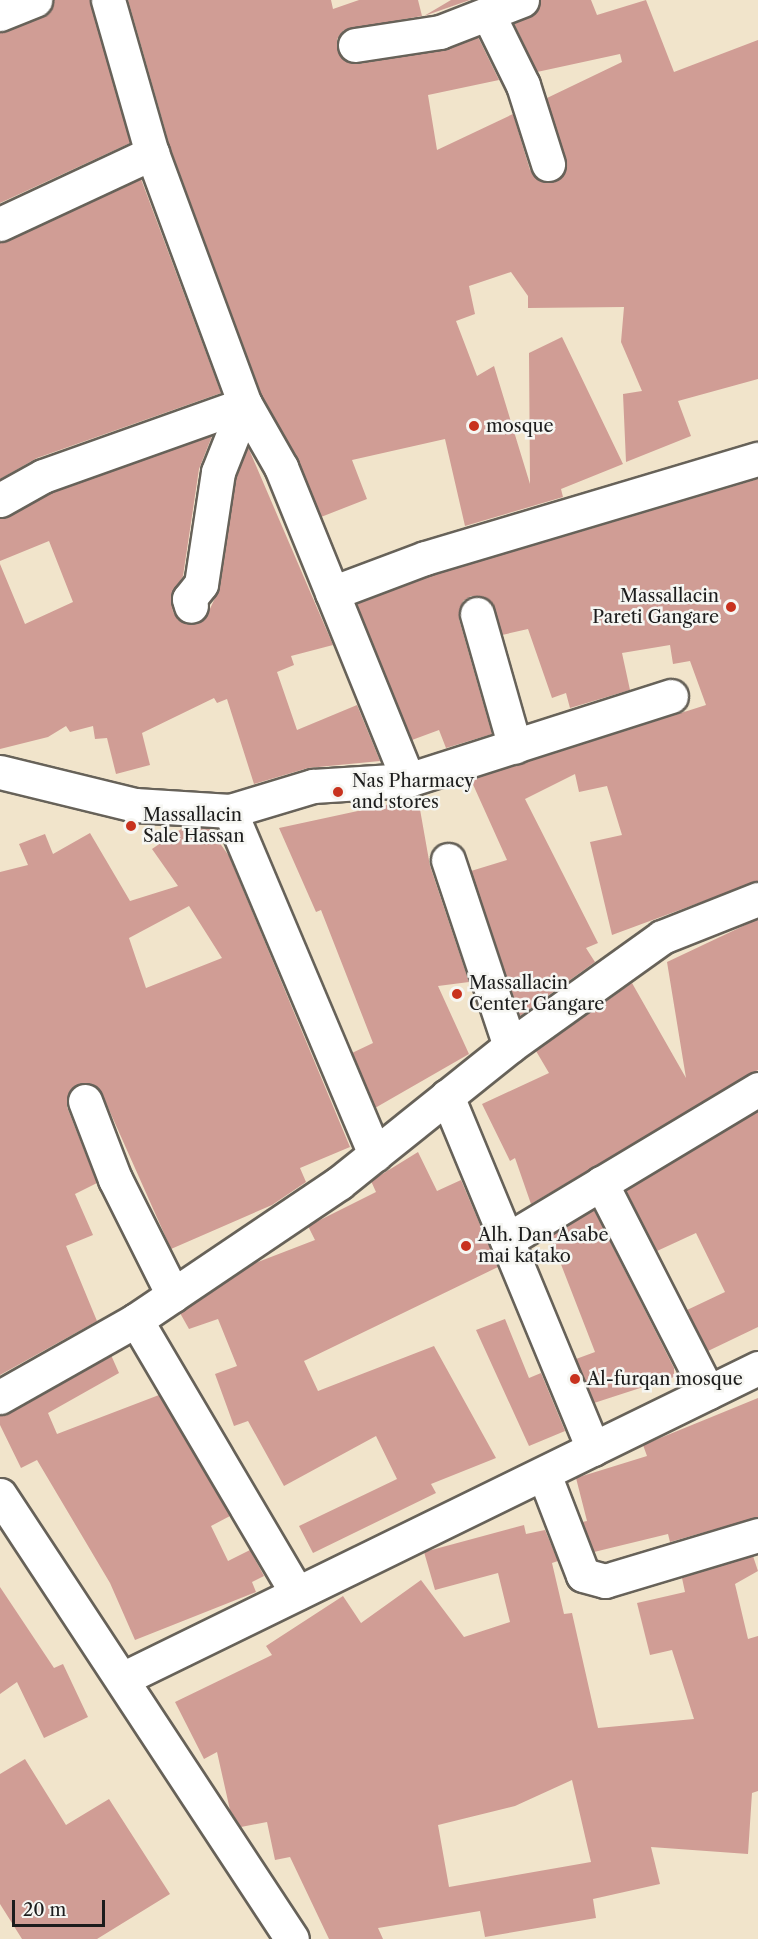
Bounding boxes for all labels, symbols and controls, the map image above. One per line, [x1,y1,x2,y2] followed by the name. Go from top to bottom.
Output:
[486,415,554,437] place label: mosque
[467,419,481,433] marker: mosque
[592,586,719,628] place label: Massallacin Pareti Gangare
[724,600,738,614] marker: Massallacin Pareti Gangare
[352,771,474,814] place label: Nas Pharmacy and stores
[329,783,347,801] marker: Nas Pharmacy and stores
[143,805,245,848] place label: Massallacin Sale Hassan
[124,819,138,833] marker: Massallacin Sale Hassan
[469,973,605,1016] place label: Massallacin Center Gangare
[450,987,464,1001] marker: Massallacin Center Gangare
[478,1225,609,1268] place label: Alh. Dan Asabe mai katako
[459,1239,473,1253] marker: Alh. Dan Asabe mai katako
[587,1368,743,1390] place label: Al-furqan mosque
[568,1372,582,1386] marker: Al-furqan mosque
[15,1888,108,1926] scale bar
[23,1899,66,1921] text: 20 m

